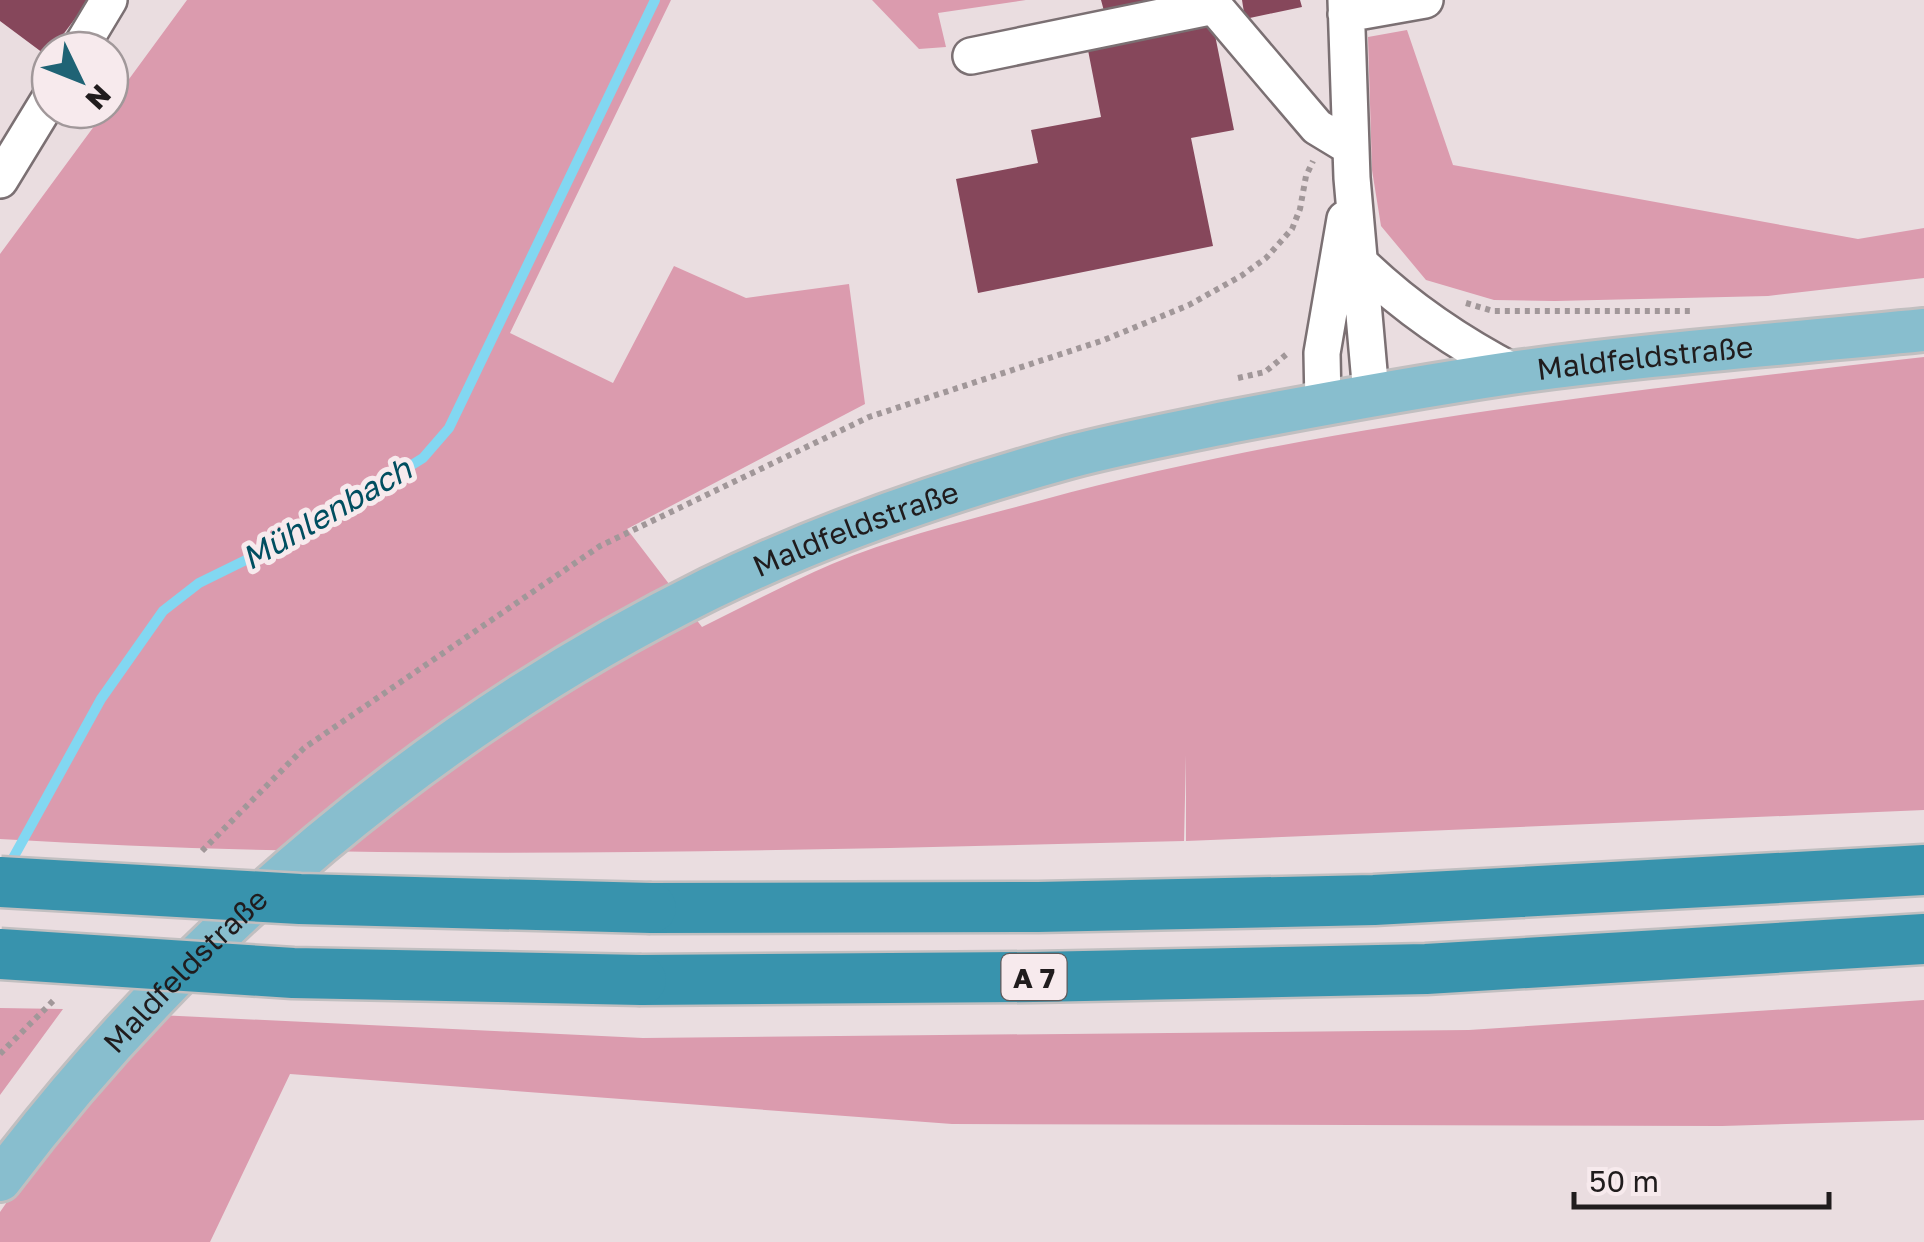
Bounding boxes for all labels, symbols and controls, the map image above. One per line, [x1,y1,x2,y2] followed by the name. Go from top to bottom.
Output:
[30,30,130,130] north arrow
[79,78,118,116] text: N
[1535,328,1755,387] street label: Maldfeldstraße
[234,448,419,577] water label: Mühlenbach
[747,473,963,584] street label: Maldfeldstraße
[96,881,275,1060] street label: Maldfeldstraße
[1002,954,1066,1000] road number: A 7
[1574,1147,1829,1209] scale bar
[1589,1163,1659,1199] text: 50 m

